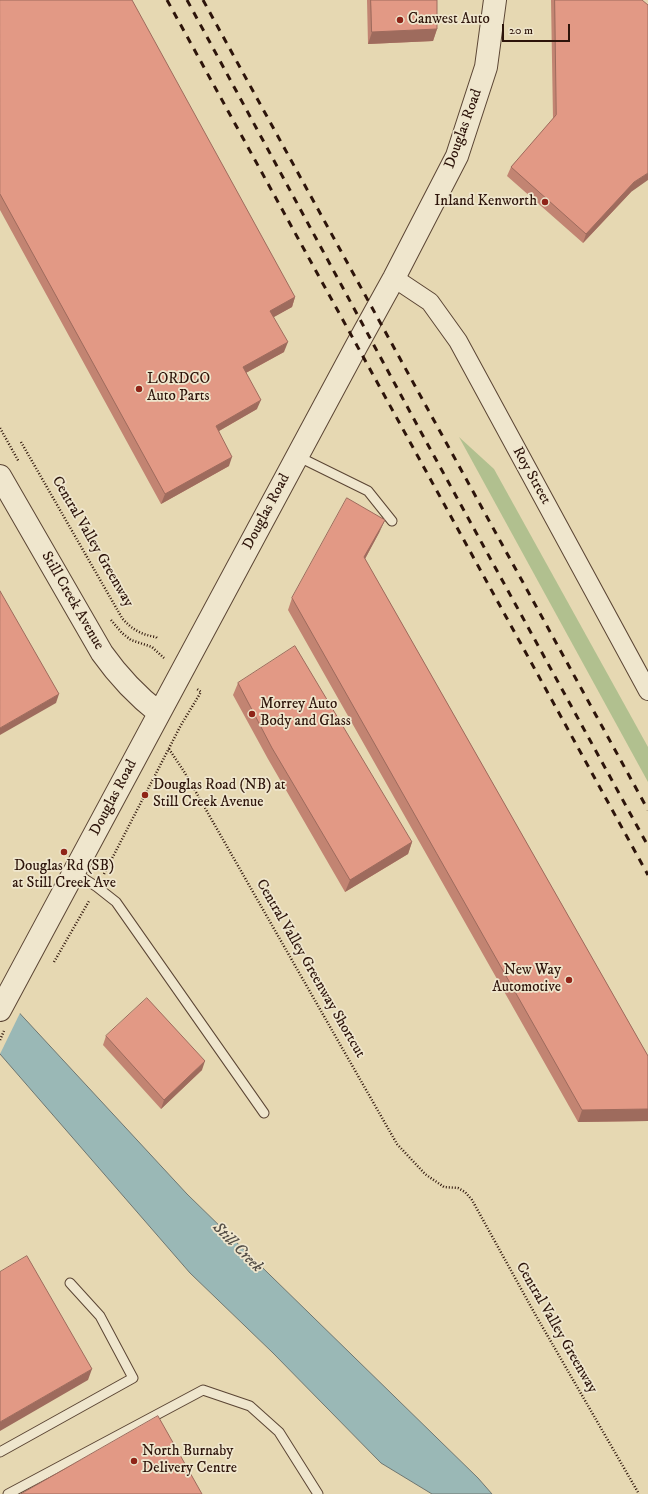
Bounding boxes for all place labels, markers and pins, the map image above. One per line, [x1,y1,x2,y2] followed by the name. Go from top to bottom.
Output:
[408,11,490,29] place label: Canwest Auto
[395,15,405,25] marker: Canwest Auto
[434,193,537,211] place label: Inland Kenworth
[540,197,550,207] marker: Inland Kenworth
[147,371,210,406] place label: LORDCO Auto Parts
[134,384,144,394] marker: LORDCO Auto Parts
[260,696,351,731] place label: Morrey Auto Body and Glass
[247,709,257,719] marker: Morrey Auto Body and Glass
[153,777,286,812] place label: Douglas Road (NB) at Still Creek Avenue
[140,790,150,800] marker: Douglas Road (NB) at Still Creek Avenue
[59,847,69,857] marker: Douglas Rd (SB) at Still Creek Ave
[12,858,116,893] place label: Douglas Rd (SB) at Still Creek Ave
[492,962,561,997] place label: New Way Automotive
[564,975,574,985] marker: New Way Automotive
[142,1443,237,1478] place label: North Burnaby Delivery Centre
[129,1456,139,1466] marker: North Burnaby Delivery Centre

